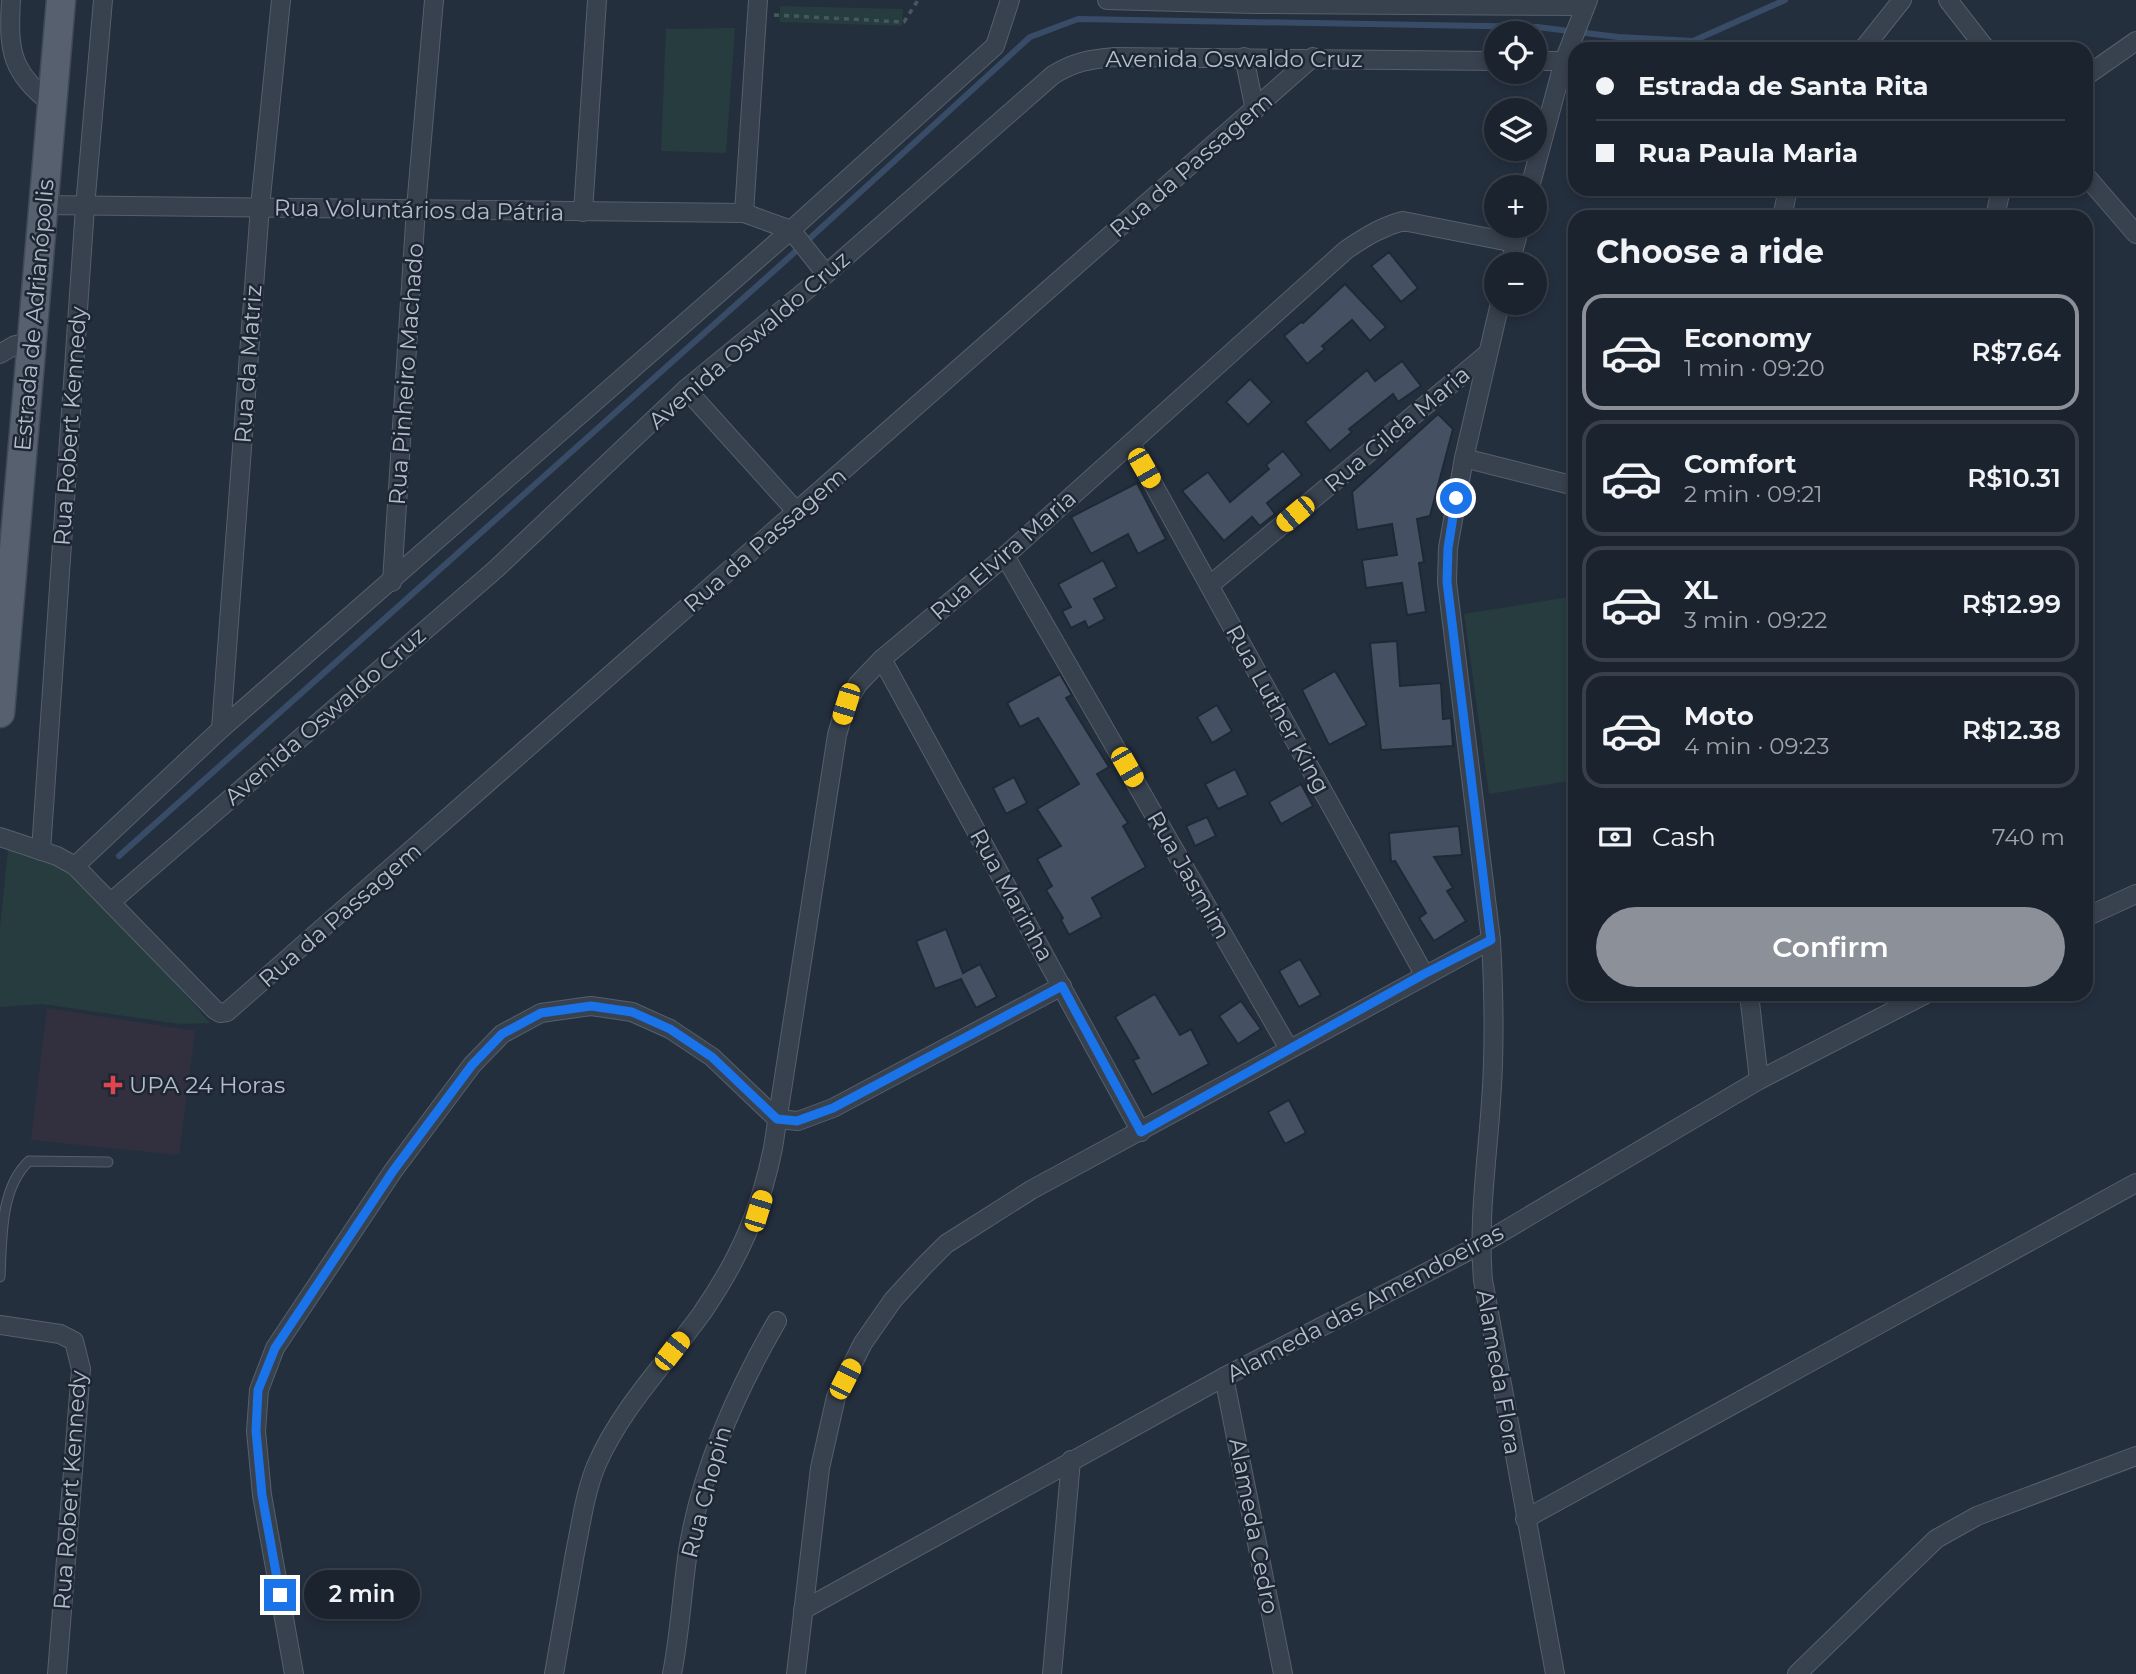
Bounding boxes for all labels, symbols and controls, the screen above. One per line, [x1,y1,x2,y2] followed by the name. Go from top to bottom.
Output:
[1484,21,1547,315] map controls
[1484,21,1547,84] button: locate
[1105,45,1363,73] street label: Avenida Oswaldo Cruz
[1638,70,1929,102] text: Estrada de Santa Rita
[1104,87,1278,243] street label: Rua da Passagem
[1484,98,1547,161] button: layers
[1638,137,1858,169] text: Rua Paula Maria
[1484,175,1547,238] button: +
[8,178,60,452] street label: Estrada de Adrianópolis
[274,193,564,227] street label: Rua Voluntários da Pátria
[1596,232,1824,271] text: Choose a ride
[383,242,429,506] street label: Rua Pinheiro Machado
[643,245,855,435] street label: Avenida Oswaldo Cruz
[1484,252,1547,315] button: −
[228,284,268,444] street label: Rua da Matriz
[48,305,92,547] street label: Rua Robert Kennedy
[1600,321,1663,384] icon: car
[1684,322,1811,354] text: Economy
[1971,336,2061,368] text: R$7.64
[1684,354,1825,382] text: 1 min · 09:20
[1319,360,1475,498] street label: Rua Gilda Maria
[1125,445,1164,491] car
[1600,447,1663,510] icon: car
[1684,448,1796,480] text: Comfort
[678,462,852,618] street label: Rua da Passagem
[1967,462,2061,494] text: R$10.31
[1684,480,1823,508] text: 2 min · 09:21
[1440,482,1472,514] route start
[924,484,1082,626] street label: Rua Elvira Maria
[1273,492,1318,536] car
[1600,573,1663,636] icon: car
[1684,574,1718,606] text: XL
[1962,588,2061,620] text: R$12.99
[1684,606,1827,634] text: 3 min · 09:22
[1220,620,1336,798] street label: Rua Luther King
[219,621,431,811] street label: Avenida Oswaldo Cruz
[830,681,863,727] car
[1600,699,1663,762] icon: car
[1684,700,1754,732] text: Moto
[1962,714,2061,746] text: R$12.38
[1684,732,1829,760] text: 4 min · 09:23
[1108,744,1147,790] car
[1141,806,1237,944] street label: Rua Jasmim
[1596,818,1634,856] icon: cash
[1652,821,1716,853] text: Cash
[1992,823,2065,851] text: 740 m
[964,824,1060,966] street label: Rua Marinha
[253,837,427,993] street label: Rua da Passagem
[1596,907,2065,987] button: Confirm
[129,1071,285,1099] place label: UPA 24 Horas
[103,1075,123,1095] marker: UPA 24 Horas
[742,1188,775,1234] car
[1222,1218,1508,1388] street label: Alameda das Amendoeiras
[1471,1287,1527,1457] street label: Alameda Flora
[651,1328,694,1374] car
[827,1356,864,1402] car
[48,1369,92,1611] street label: Rua Robert Kennedy
[675,1423,737,1561] street label: Rua Chopin
[1223,1436,1285,1616] street label: Alameda Cedro
[304,1570,420,1620] callout: 2 min
[264,1579,296,1611] route end
[329,1580,395,1608] text: 2 min

